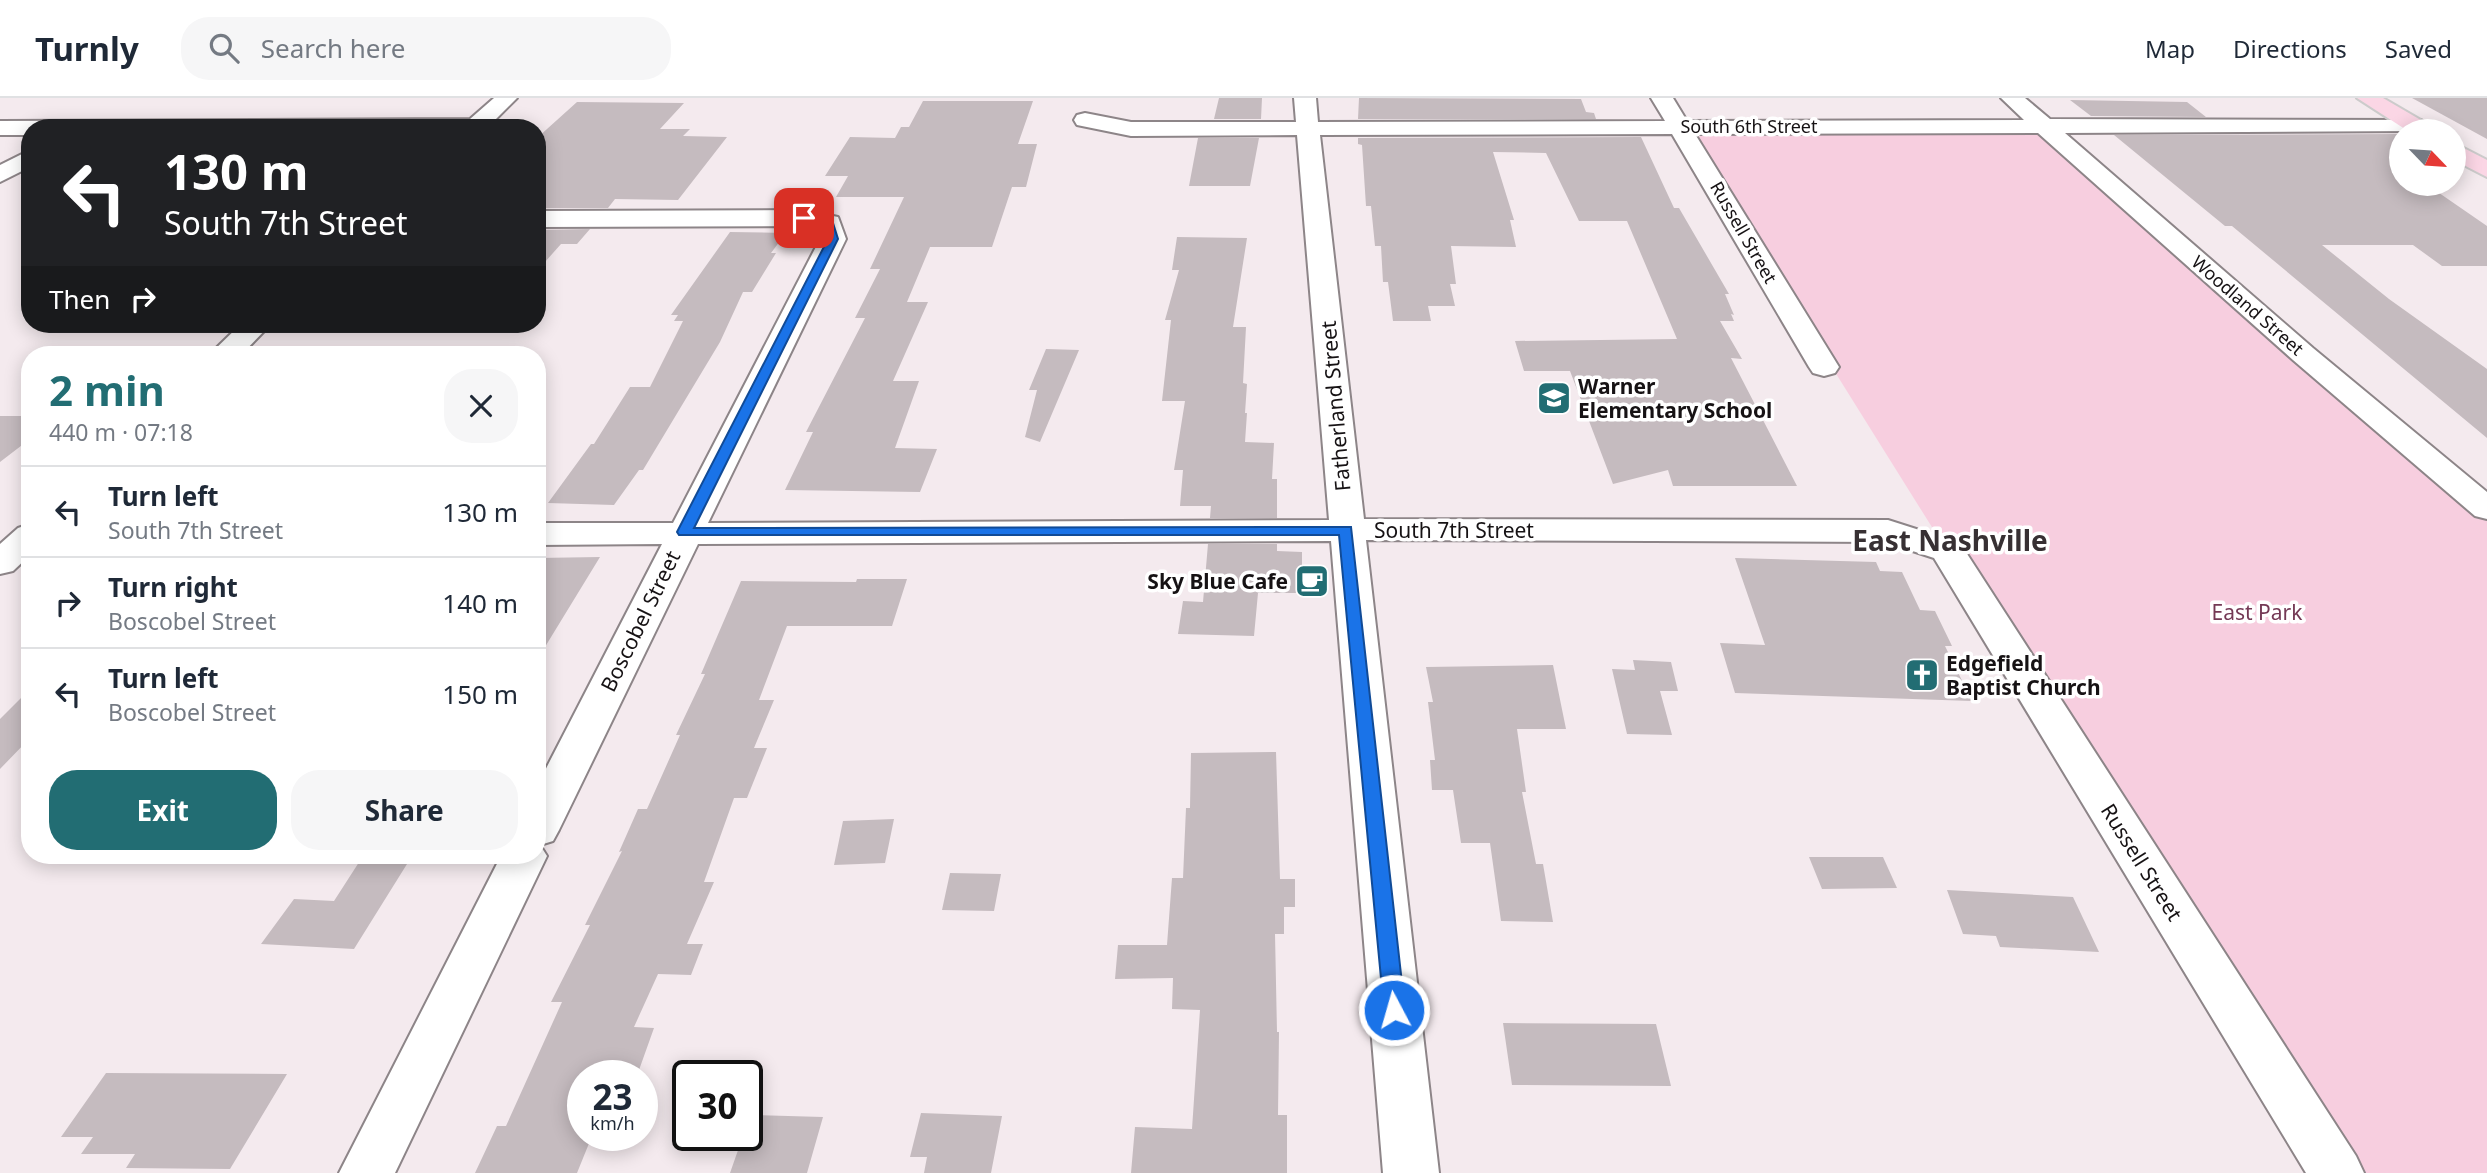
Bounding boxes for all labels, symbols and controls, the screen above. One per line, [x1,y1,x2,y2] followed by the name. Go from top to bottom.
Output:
[181,17,671,80] search box
[35,26,139,71] text: Turnly
[205,29,243,67] icon: search
[261,30,405,66] text: Search here
[2145,32,2195,65] text: Map
[2233,32,2347,65] text: Directions
[2385,32,2452,65] text: Saved
[1680,114,1818,138] street label: South 6th Street
[2389,119,2466,196] north arrow
[2389,119,2466,196] map controls
[164,138,309,204] text: 130 m
[49,147,140,238] icon: left
[1705,177,1783,288] street label: Russell Street
[774,188,834,248] pin
[785,199,823,237] icon: arrive
[164,201,408,244] text: South 7th Street
[2187,250,2309,361] street label: Woodland Street
[124,280,162,318] icon: right
[49,281,110,317] text: Then
[1314,319,1356,492] street label: Fatherland Street
[49,361,165,418] text: 2 min
[444,369,518,443] button: close
[1578,372,1772,424] place label: Warner Elementary School
[1535,379,1573,417] school or university icon: Warner Elementary School
[49,416,193,448] text: 440 m · 07:18
[108,478,219,514] text: Turn left
[49,493,87,531] icon: left
[442,494,518,530] text: 130 m
[108,514,283,546] text: South 7th Street
[1374,516,1534,544] street label: South 7th Street
[1852,521,2048,559] district label: East Nashville
[594,546,686,696] street label: Boscobel Street
[1293,562,1331,600] cafe icon: Sky Blue Cafe
[1147,567,1288,595] place label: Sky Blue Cafe
[108,569,238,605] text: Turn right
[49,584,87,622] icon: right
[442,585,518,621] text: 140 m
[2212,598,2303,626] park label: East Park
[108,605,276,637] text: Boscobel Street
[1946,649,2101,701] place label: Edgefield Baptist Church
[1903,656,1941,694] church icon: Edgefield Baptist Church
[108,660,219,696] text: Turn left
[49,675,87,713] icon: left
[442,676,518,712] text: 150 m
[108,696,276,728] text: Boscobel Street
[49,770,277,850] button: Exit
[291,770,518,850] button: Share
[2095,798,2189,926] street label: Russell Street
[1357,973,1431,1047] position arrow
[672,1060,763,1151] speed limit sign: 30
[592,1073,633,1120] text: 23
[590,1111,635,1135] text: km/h

